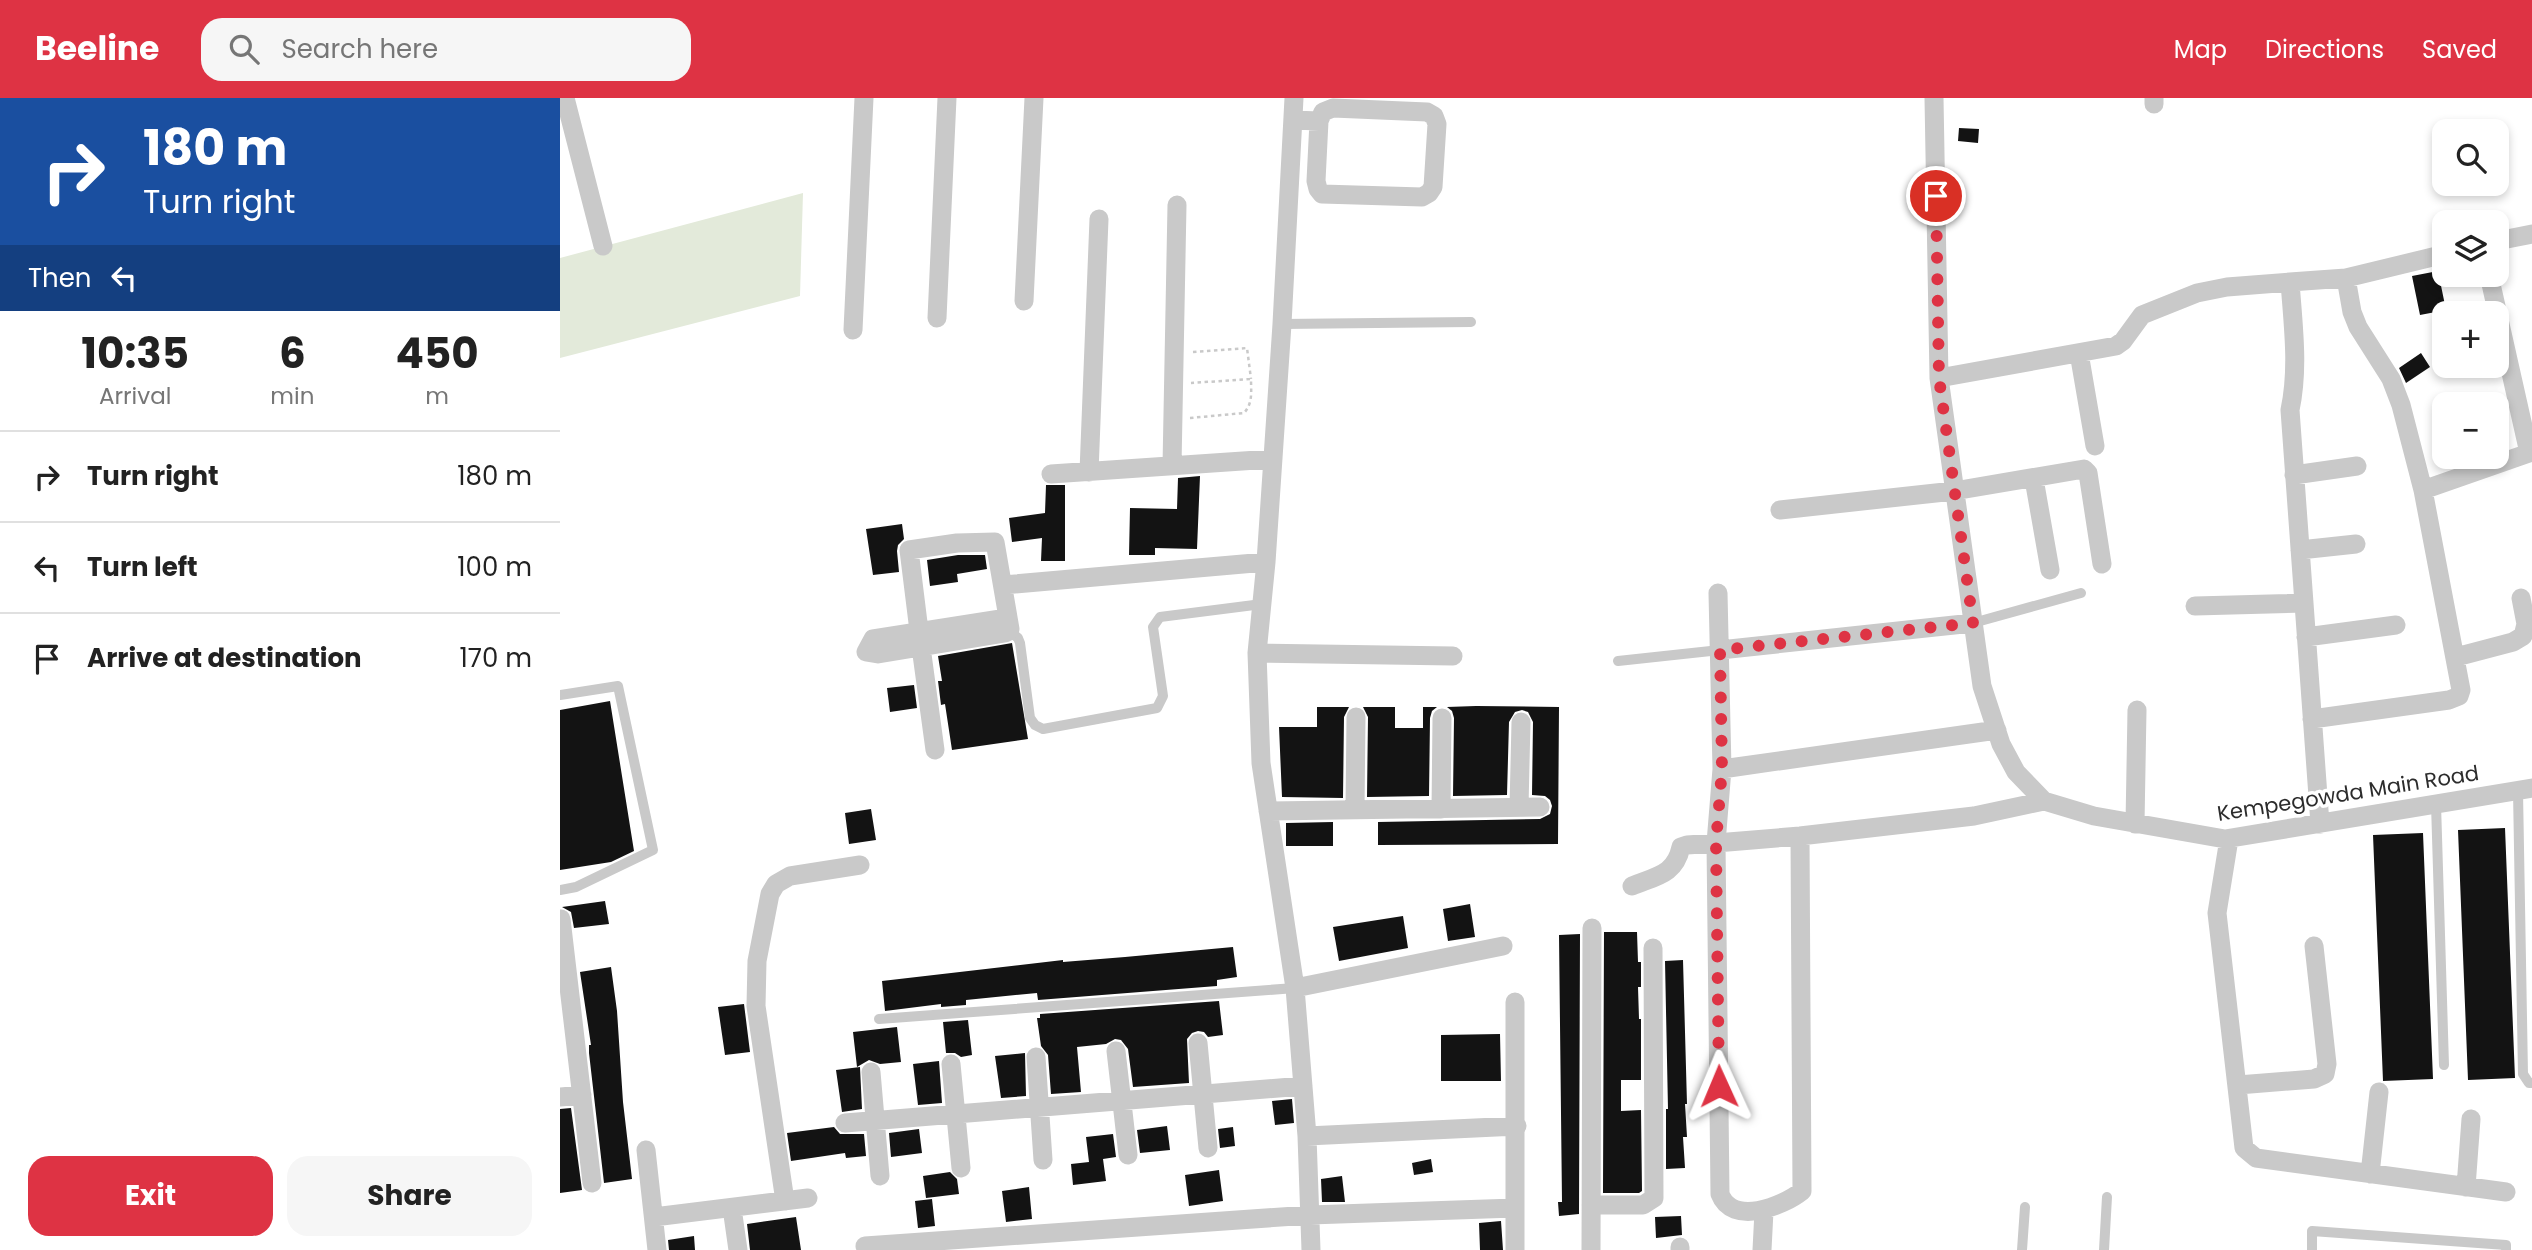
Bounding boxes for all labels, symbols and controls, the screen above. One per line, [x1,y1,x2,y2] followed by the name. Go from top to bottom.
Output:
[201,18,691,81] search box
[35,25,159,72] text: Beeline
[225,30,263,68] icon: search
[281,31,438,67] text: Search here
[2174,33,2227,66] text: Map
[2265,33,2384,66] text: Directions
[2422,33,2497,66] text: Saved
[143,114,287,182] text: 180 m
[2432,119,2509,469] map controls
[2432,119,2509,196] button: search
[28,126,119,217] icon: right
[1906,166,1966,226] pin
[1917,177,1955,215] icon: arrive
[143,179,295,224] text: Turn right
[2432,210,2509,287] button: layers
[105,259,143,297] icon: left
[28,260,91,296] text: Then
[2432,301,2509,378] button: +
[81,324,189,383] text: 10:35
[279,324,306,383] text: 6
[396,324,479,383] text: 450
[99,380,171,412] text: Arrival
[270,380,314,412] text: min
[425,380,449,412] text: m
[2432,392,2509,469] button: −
[28,458,66,496] icon: right
[87,458,219,494] text: Turn right
[457,458,532,494] text: 180 m
[28,549,66,587] icon: left
[87,549,198,585] text: Turn left
[457,549,532,585] text: 100 m
[28,640,66,678] icon: arrive
[87,640,362,676] text: Arrive at destination
[459,640,532,676] text: 170 m
[2215,758,2481,828] street label: Kempegowda Main Road
[1682,1049,1756,1123] position arrow
[28,1156,273,1236] button: Exit
[287,1156,532,1236] button: Share

